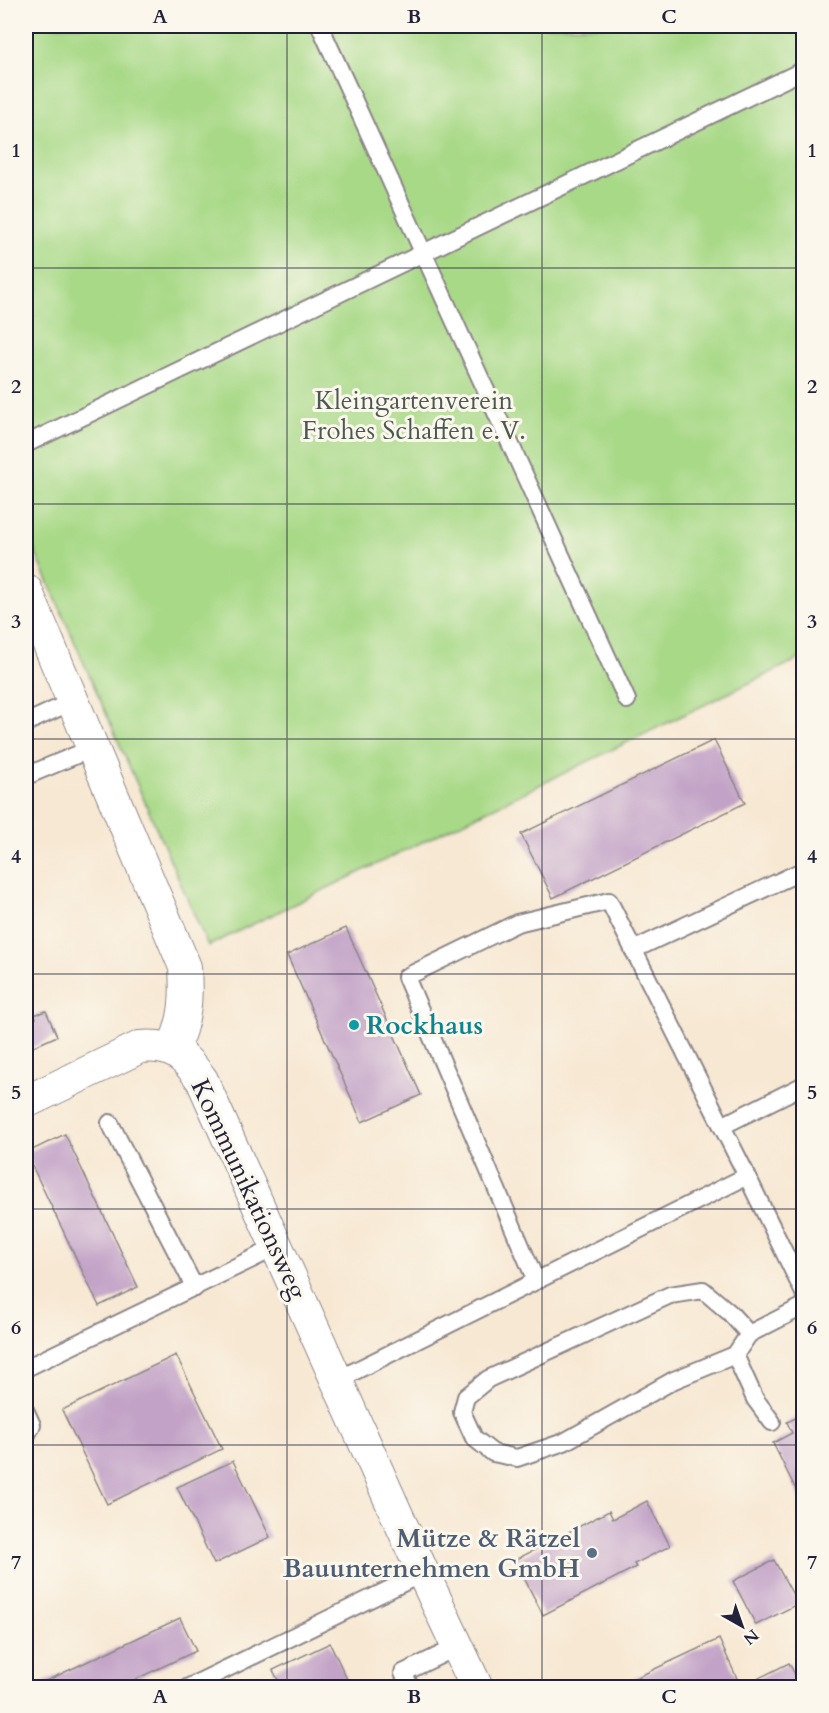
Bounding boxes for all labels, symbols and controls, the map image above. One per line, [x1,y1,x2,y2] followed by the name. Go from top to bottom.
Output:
[152,3,168,30] text: A
[407,3,421,30] text: B
[661,3,677,30] text: C
[11,137,21,164] text: 1
[807,137,817,164] text: 1
[11,373,21,400] text: 2
[807,373,817,400] text: 2
[302,383,526,448] park label: Kleingartenverein Frohes Schaffen e.V.
[11,608,21,635] text: 3
[807,608,817,635] text: 3
[11,843,21,870] text: 4
[807,843,817,870] text: 4
[366,1008,483,1043] place label: Rockhaus
[347,1018,361,1032] marker: Rockhaus
[183,1073,316,1305] street label: Kommunikationsweg
[11,1079,21,1106] text: 5
[807,1079,817,1106] text: 5
[11,1314,21,1341] text: 6
[807,1314,817,1341] text: 6
[283,1521,580,1586] place label: Mütze & Rätzel Bauunternehmen GmbH
[585,1546,599,1560] marker: Mütze & Rätzel Bauunternehmen GmbH
[11,1549,21,1576] text: 7
[807,1549,817,1576] text: 7
[712,1596,772,1656] north arrow
[739,1624,763,1650] text: N
[152,1683,168,1710] text: A
[407,1683,421,1710] text: B
[661,1683,677,1710] text: C

